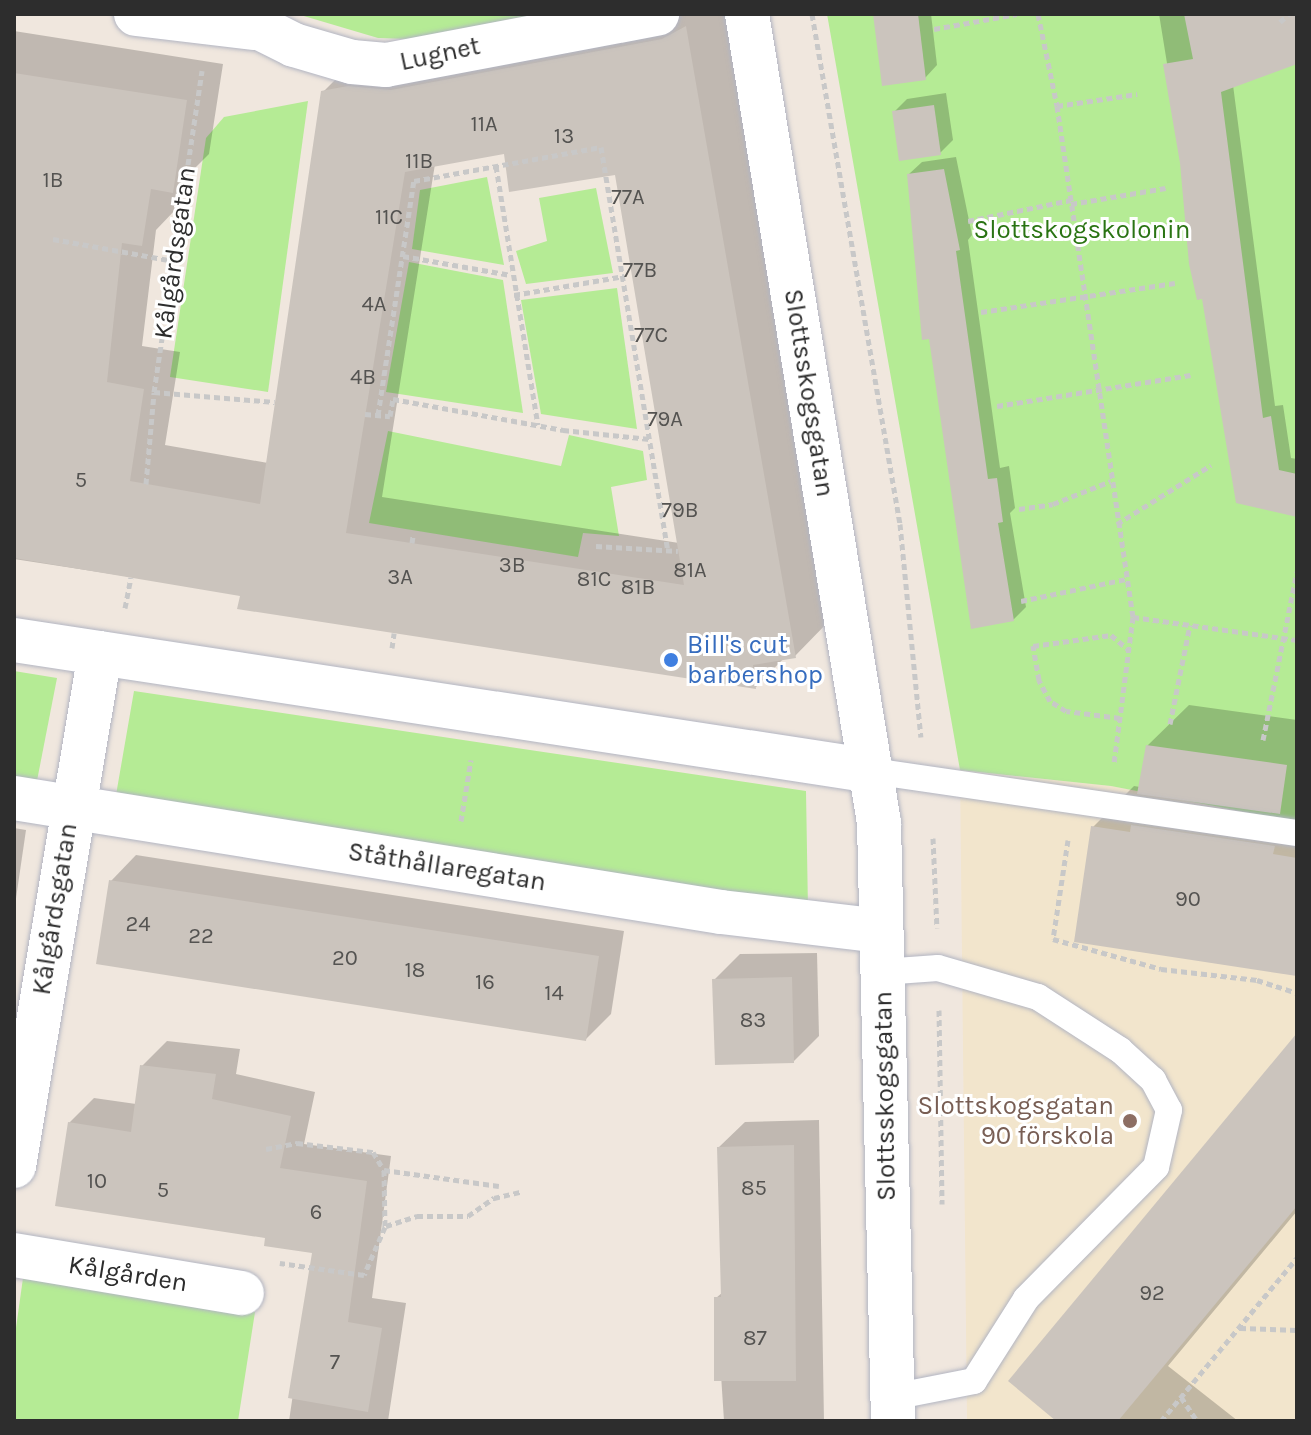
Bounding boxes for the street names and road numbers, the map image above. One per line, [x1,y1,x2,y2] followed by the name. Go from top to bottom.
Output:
[397,30,483,78] street label: Lugnet
[147,165,203,341] street label: Kålgårdsgatan
[777,287,841,499] street label: Slottsskogsgatan
[26,821,84,997] street label: Kålgårdsgatan
[346,836,548,898] street label: Ståthållaregatan
[868,991,902,1201] street label: Slottsskogsgatan
[66,1249,190,1299] street label: Kålgården

